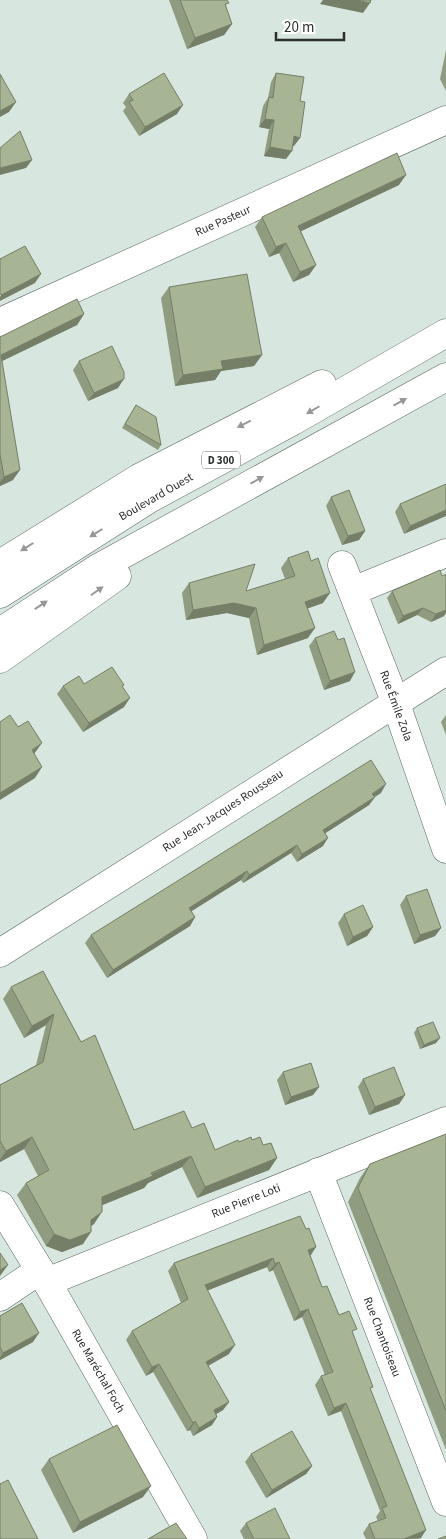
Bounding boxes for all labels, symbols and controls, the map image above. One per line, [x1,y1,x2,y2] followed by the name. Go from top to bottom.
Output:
[276,10,344,42] scale bar
[284,17,314,38] text: 20 m
[192,201,254,241] street label: Rue Pasteur
[393,398,407,406] one-way arrow
[306,405,319,414] one-way arrow
[237,420,252,428] one-way arrow
[202,452,240,468] road number: D 300
[116,469,196,525] street label: Boulevard Ouest
[250,476,265,484] one-way arrow
[89,528,102,537] one-way arrow
[20,542,33,551] one-way arrow
[90,586,104,596] one-way arrow
[34,600,47,610] one-way arrow
[375,668,417,744] street label: Rue Émile Zola
[159,765,287,857] street label: Rue Jean-Jacques Rousseau
[209,1179,283,1223] street label: Rue Pierre Loti
[359,1295,405,1379] street label: Rue Chantoiseau
[67,1326,129,1416] street label: Rue Maréchal Foch

